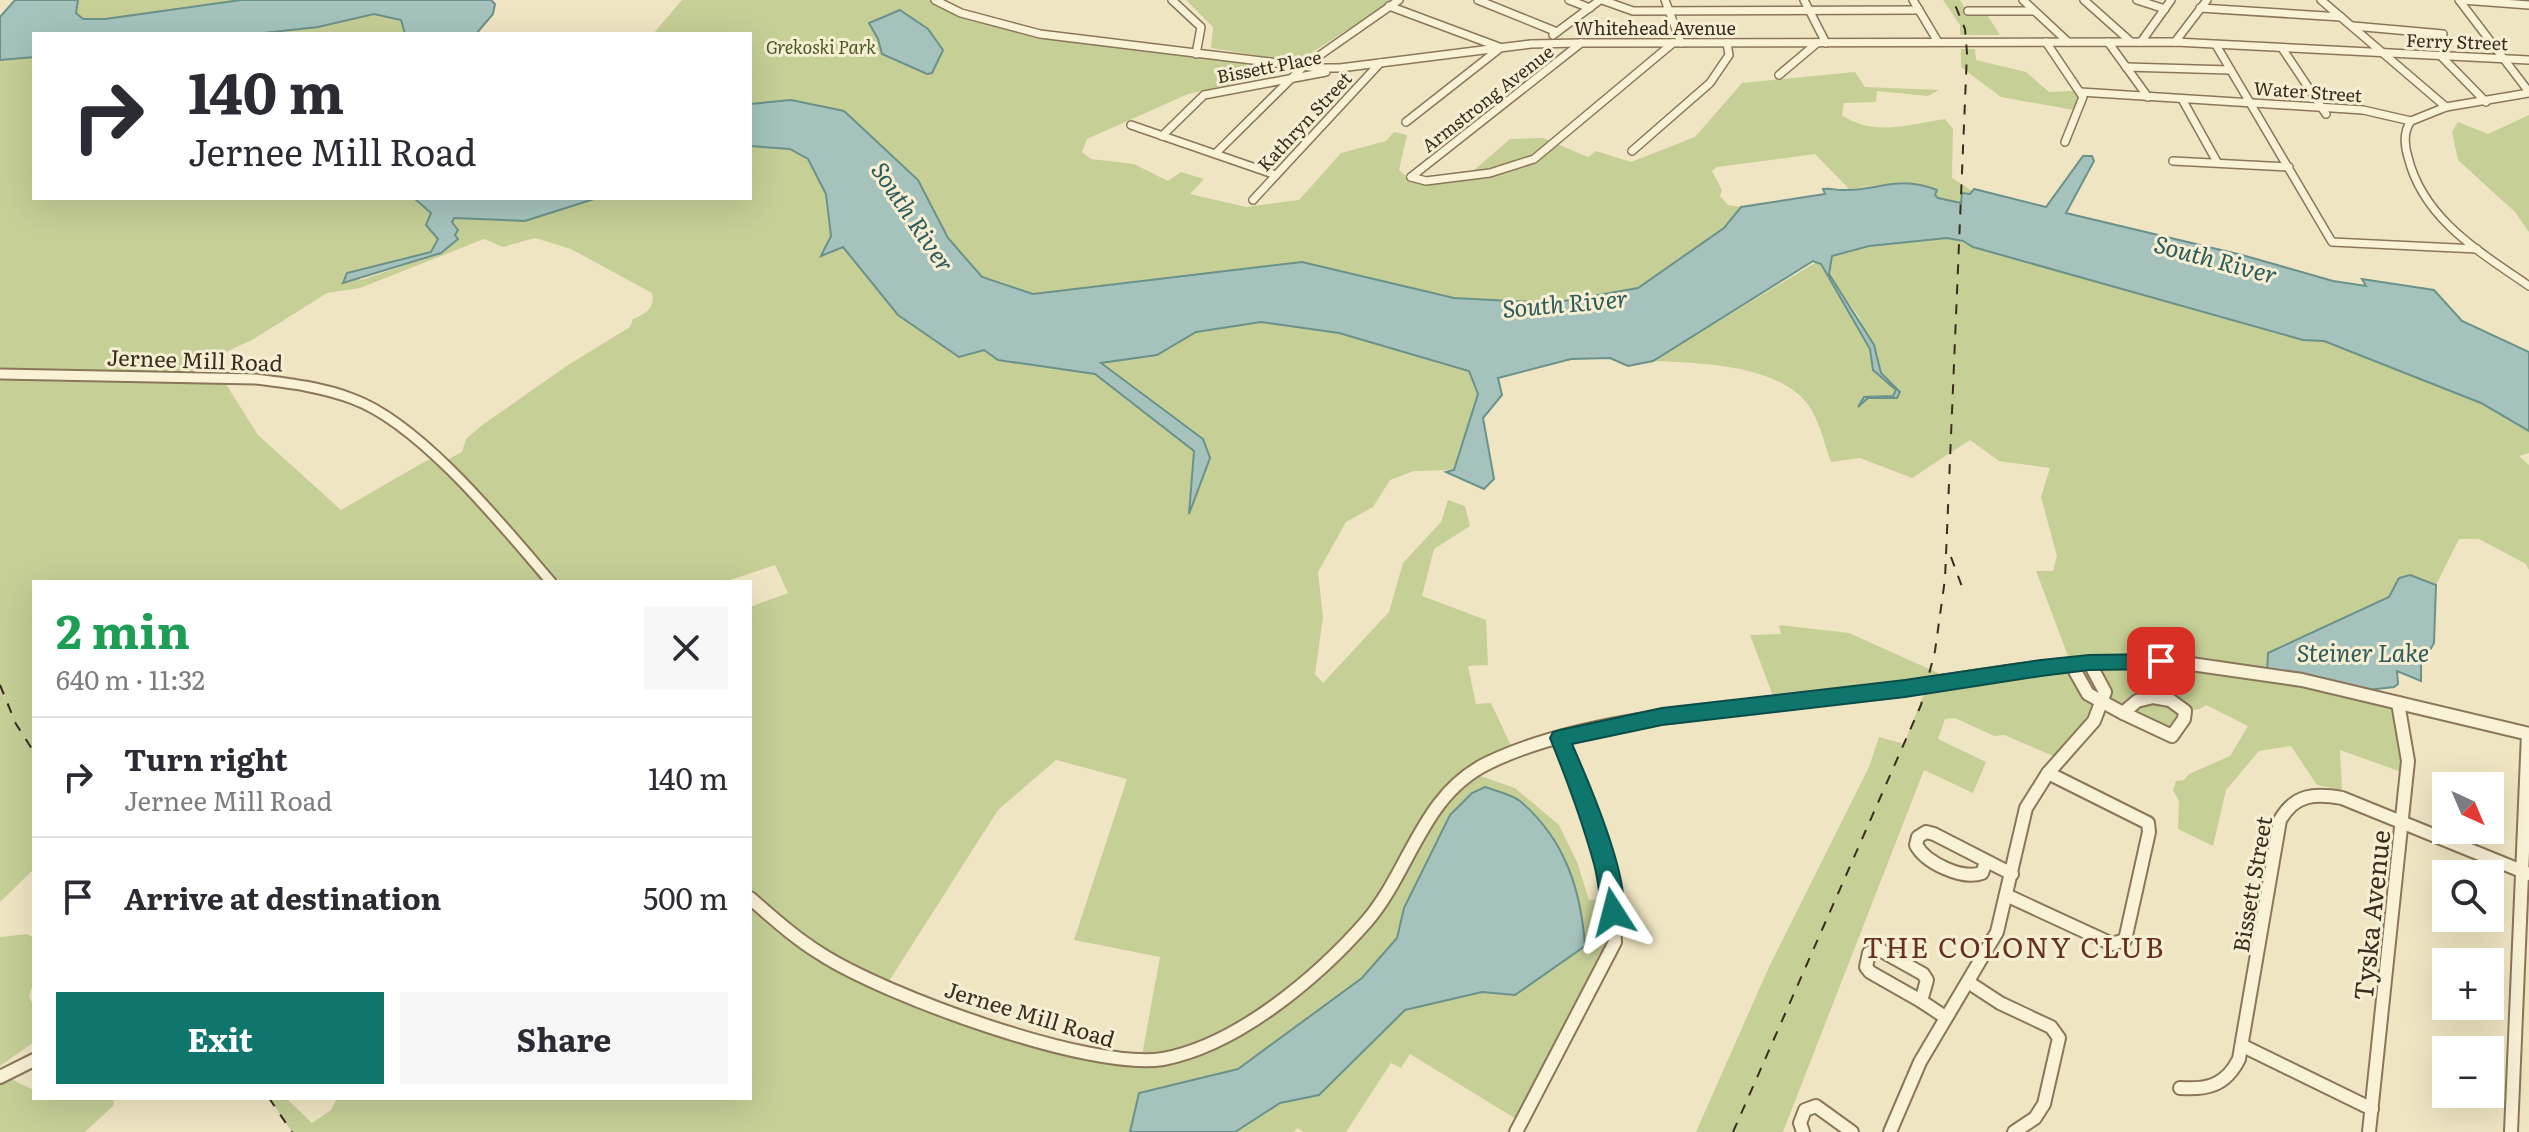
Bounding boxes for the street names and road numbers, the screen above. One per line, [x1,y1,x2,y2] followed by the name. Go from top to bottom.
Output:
[1574,14,1736,41] street label: Whitehead Avenue
[2406,26,2509,56] street label: Ferry Street
[1415,38,1559,158] street label: Armstrong Avenue
[1214,43,1324,89] street label: Bissett Place
[1251,65,1358,177] street label: Kathryn Street
[2253,74,2364,108] street label: Water Street
[106,339,284,379] street label: Jernee Mill Road
[2223,813,2279,955] street label: Bissett Street
[2342,828,2398,1002] street label: Tyska Avenue
[941,971,1119,1055] street label: Jernee Mill Road

